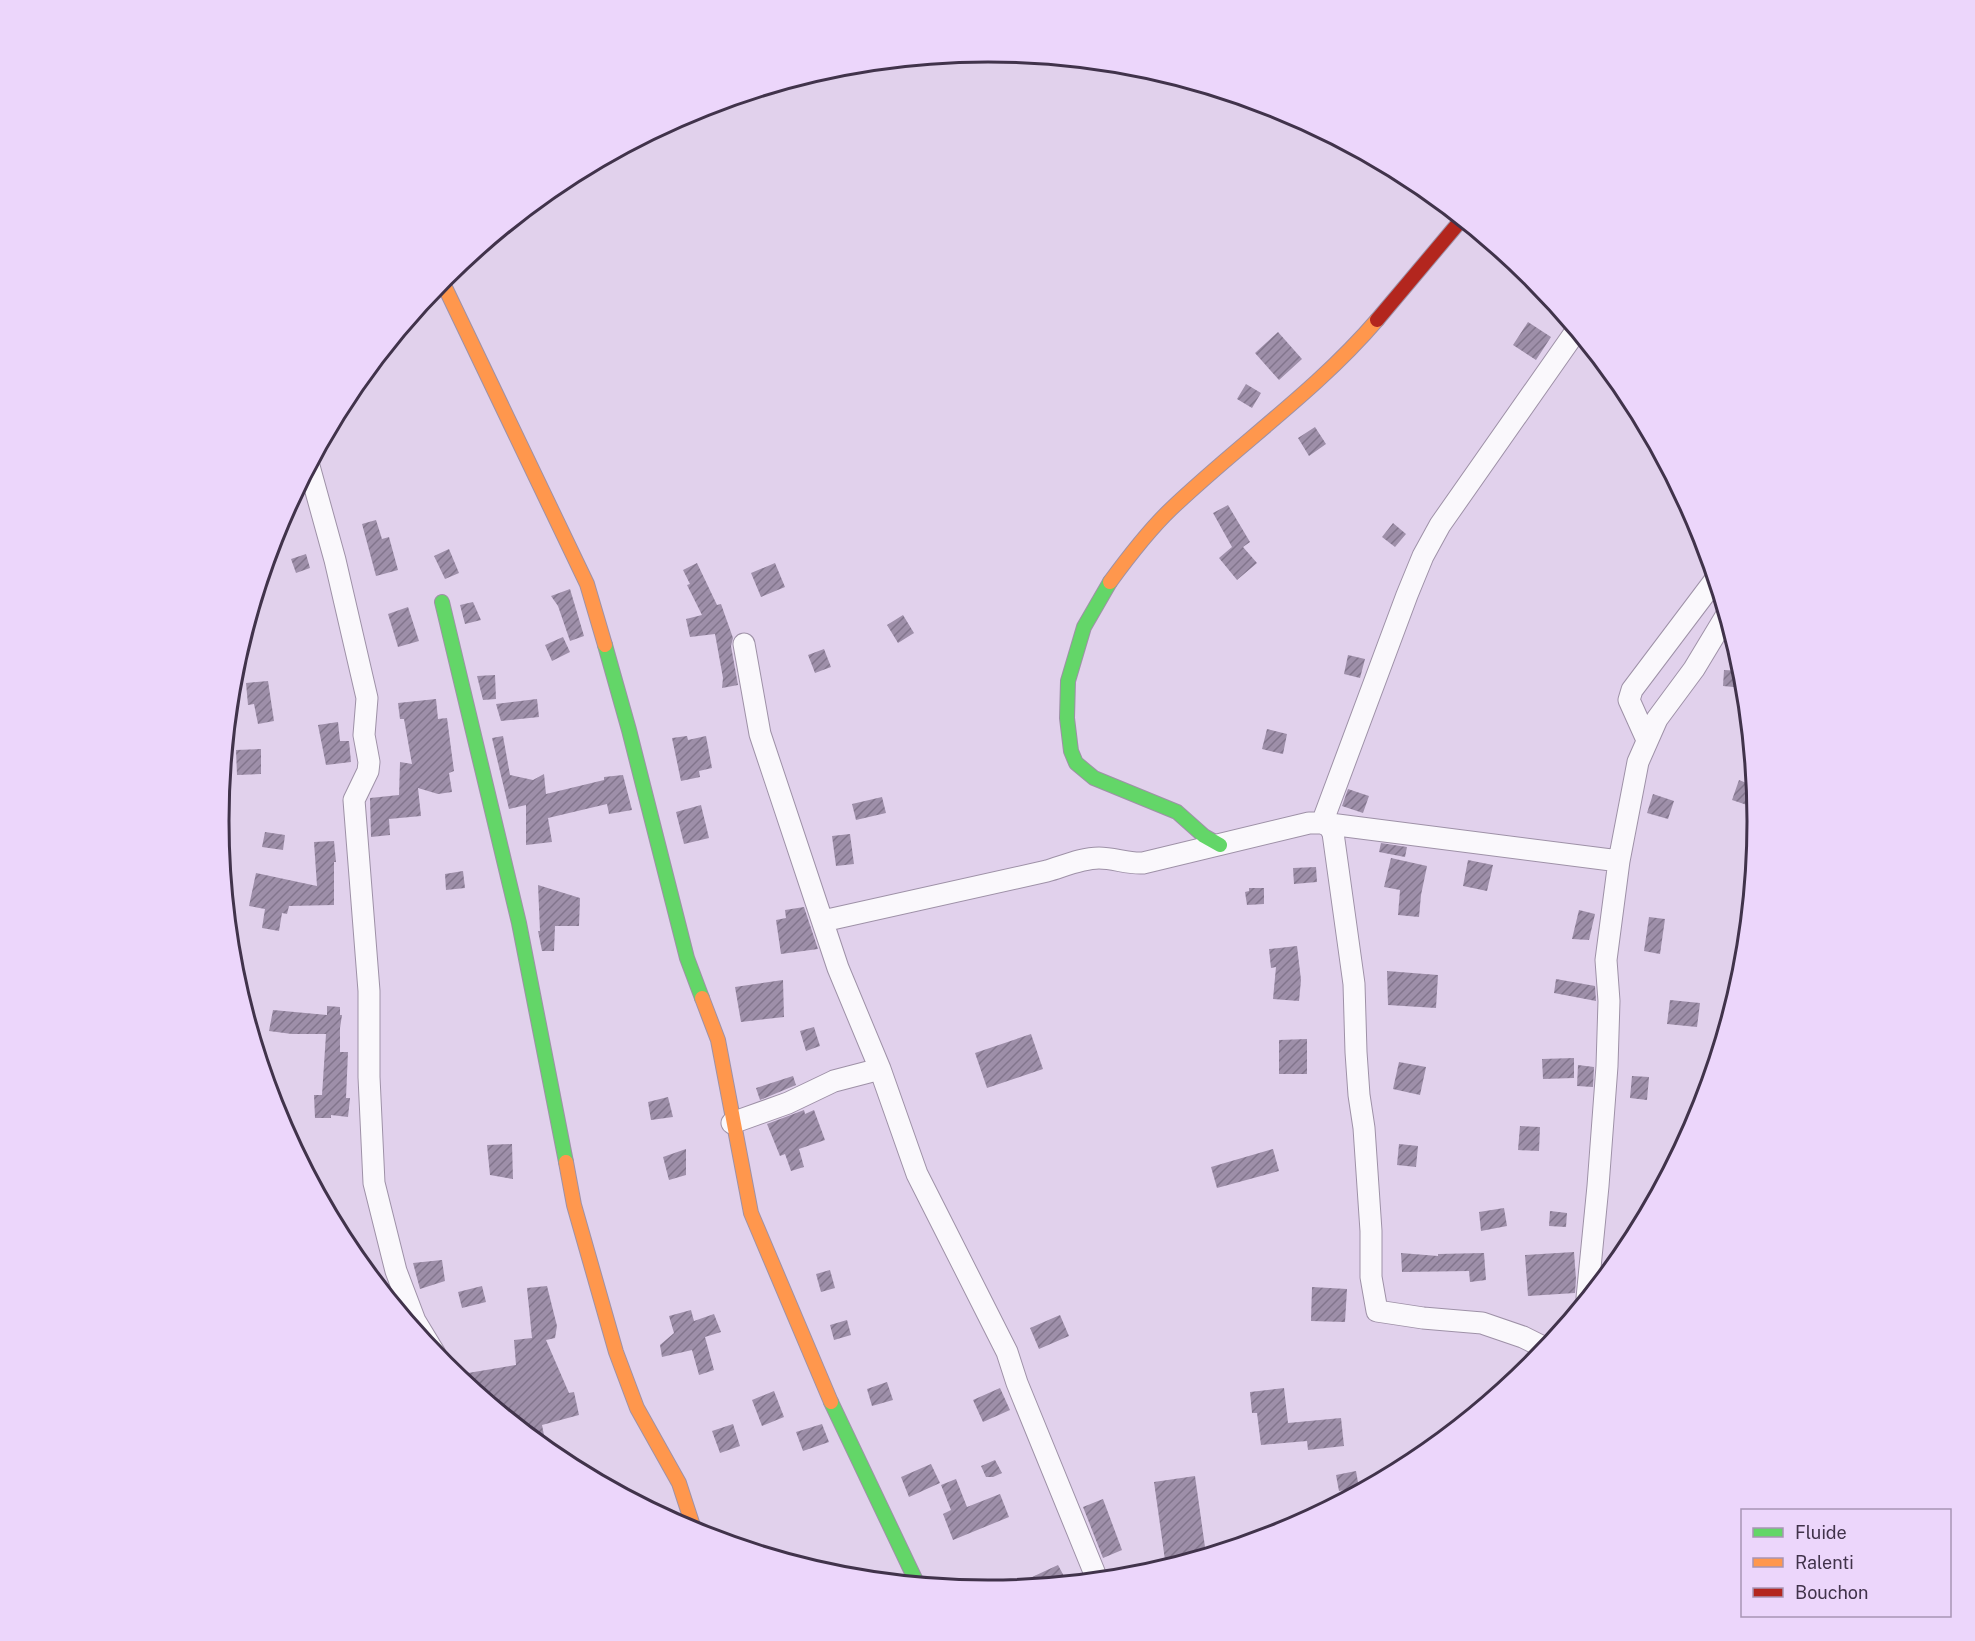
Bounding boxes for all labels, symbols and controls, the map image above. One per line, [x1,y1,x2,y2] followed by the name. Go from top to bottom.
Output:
[1741,1509,1951,1617] legend
[1795,1522,1847,1543] text: Fluide
[1795,1552,1854,1573] text: Ralenti
[1795,1582,1868,1603] text: Bouchon

